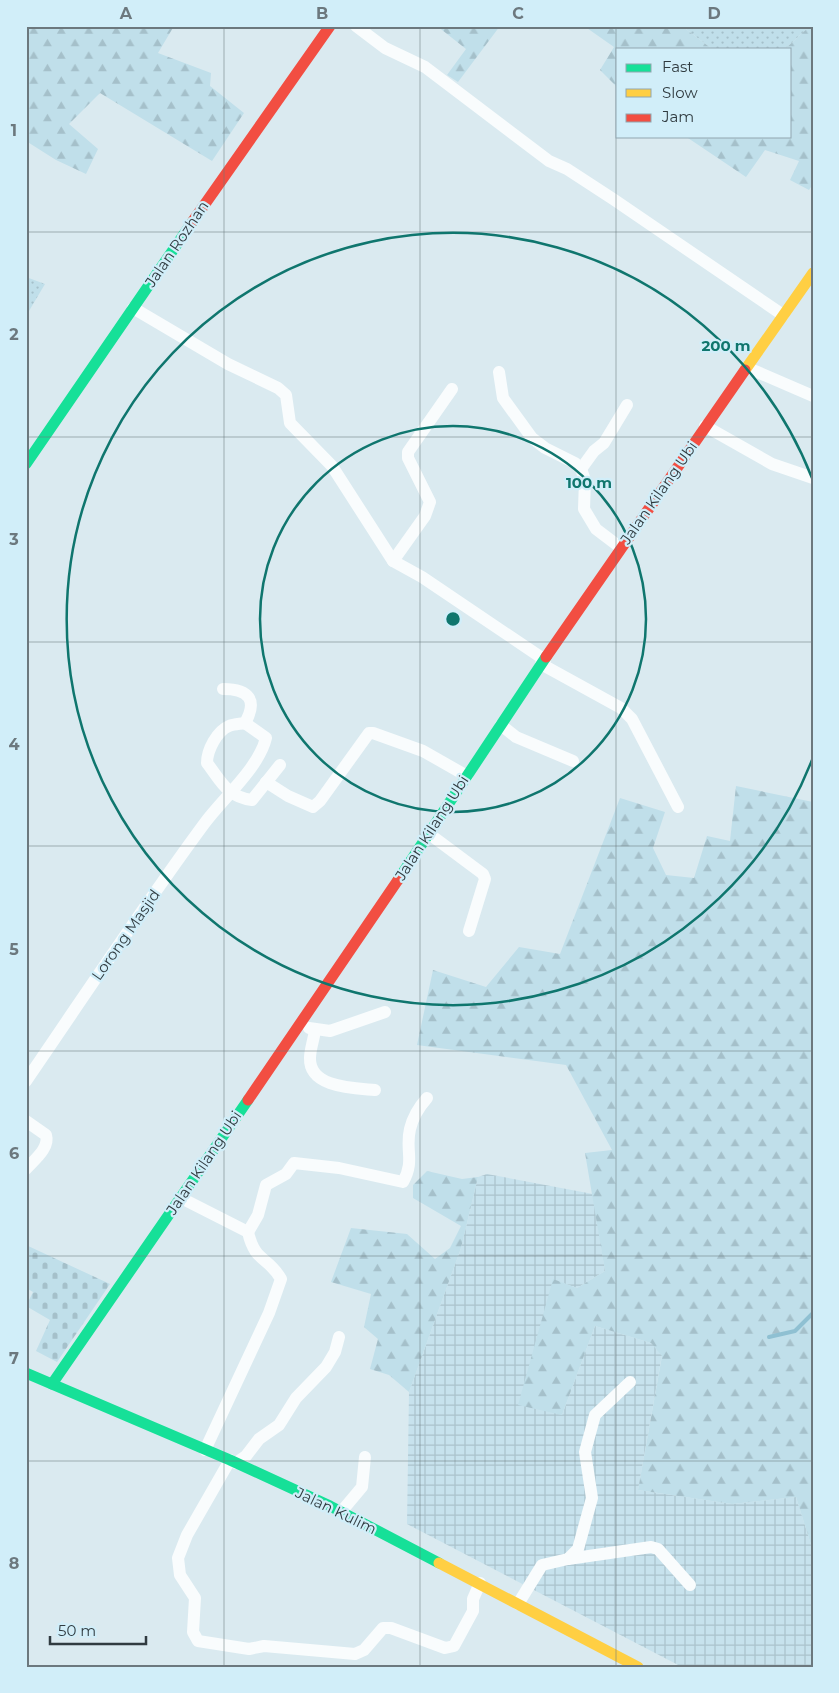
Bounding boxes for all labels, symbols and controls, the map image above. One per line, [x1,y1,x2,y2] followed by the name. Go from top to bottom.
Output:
[119,4,133,23] text: A
[316,4,328,23] text: B
[512,4,524,23] text: C
[707,4,721,23] text: D
[616,48,792,138] legend
[662,57,693,76] text: Fast
[662,83,698,102] text: Slow
[661,107,694,126] text: Jam
[11,121,17,140] text: 1
[140,197,212,291] street label: Jalan Rozhan
[9,325,19,344] text: 2
[701,336,751,355] text: 200 m
[615,438,701,549] street label: Jalan Kilang Ubi
[566,473,612,492] text: 100 m
[8,530,19,549] text: 3
[444,610,462,628] centre of rings
[8,735,20,754] text: 4
[390,772,473,885] street label: Jalan Kilang Ubi
[87,886,164,984] street label: Lorong Masjid
[9,940,19,959] text: 5
[161,1107,245,1219] street label: Jalan Kilang Ubi
[9,1144,19,1163] text: 6
[9,1349,19,1368] text: 7
[292,1482,380,1538] street label: Jalan Kulim
[9,1554,19,1573] text: 8
[50,1613,146,1645] scale bar
[58,1621,96,1640] text: 50 m

